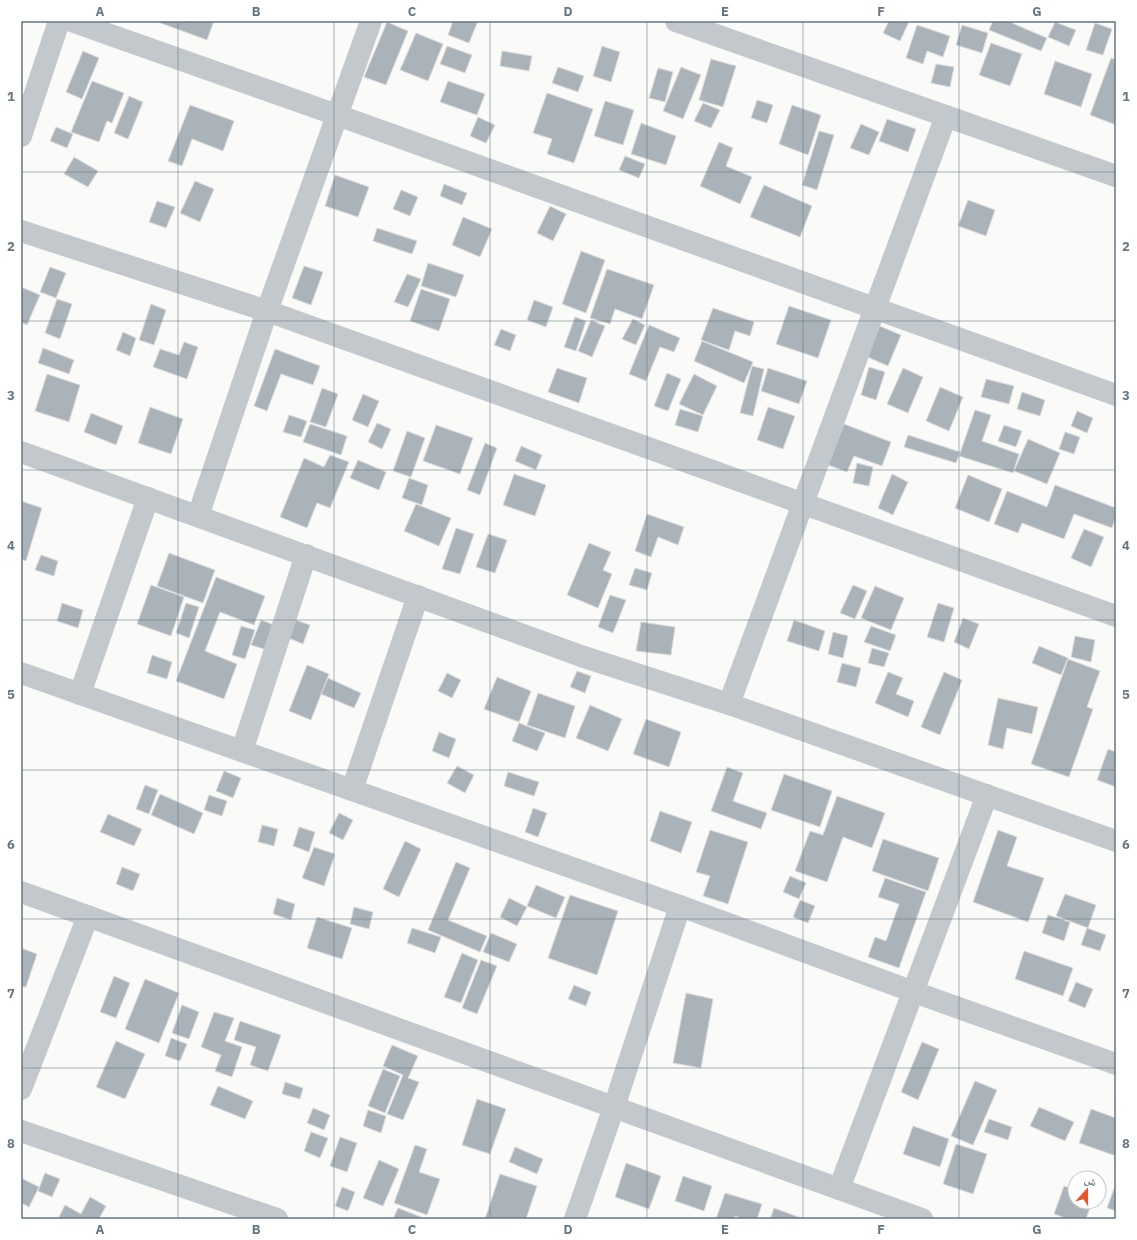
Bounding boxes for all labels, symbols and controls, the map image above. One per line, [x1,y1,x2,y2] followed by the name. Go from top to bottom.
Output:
[96,3,105,20] text: A
[252,3,261,20] text: B
[408,3,417,20] text: C
[563,3,573,20] text: D
[721,3,729,20] text: E
[877,3,885,20] text: F
[1032,3,1042,20] text: G
[7,88,15,105] text: 1
[1122,88,1130,105] text: 1
[7,238,15,255] text: 2
[1122,238,1130,255] text: 2
[7,387,15,404] text: 3
[1122,387,1130,404] text: 3
[7,537,15,554] text: 4
[1122,537,1130,554] text: 4
[7,686,15,703] text: 5
[1122,686,1130,703] text: 5
[7,836,15,853] text: 6
[1122,836,1130,853] text: 6
[7,985,15,1002] text: 7
[1122,985,1130,1002] text: 7
[7,1135,15,1152] text: 8
[1122,1135,1130,1152] text: 8
[1067,1170,1107,1210] north arrow
[1082,1172,1099,1190] text: ش
[96,1221,105,1238] text: A
[252,1221,261,1238] text: B
[408,1221,417,1238] text: C
[563,1221,573,1238] text: D
[721,1221,729,1238] text: E
[877,1221,885,1238] text: F
[1032,1221,1042,1238] text: G

